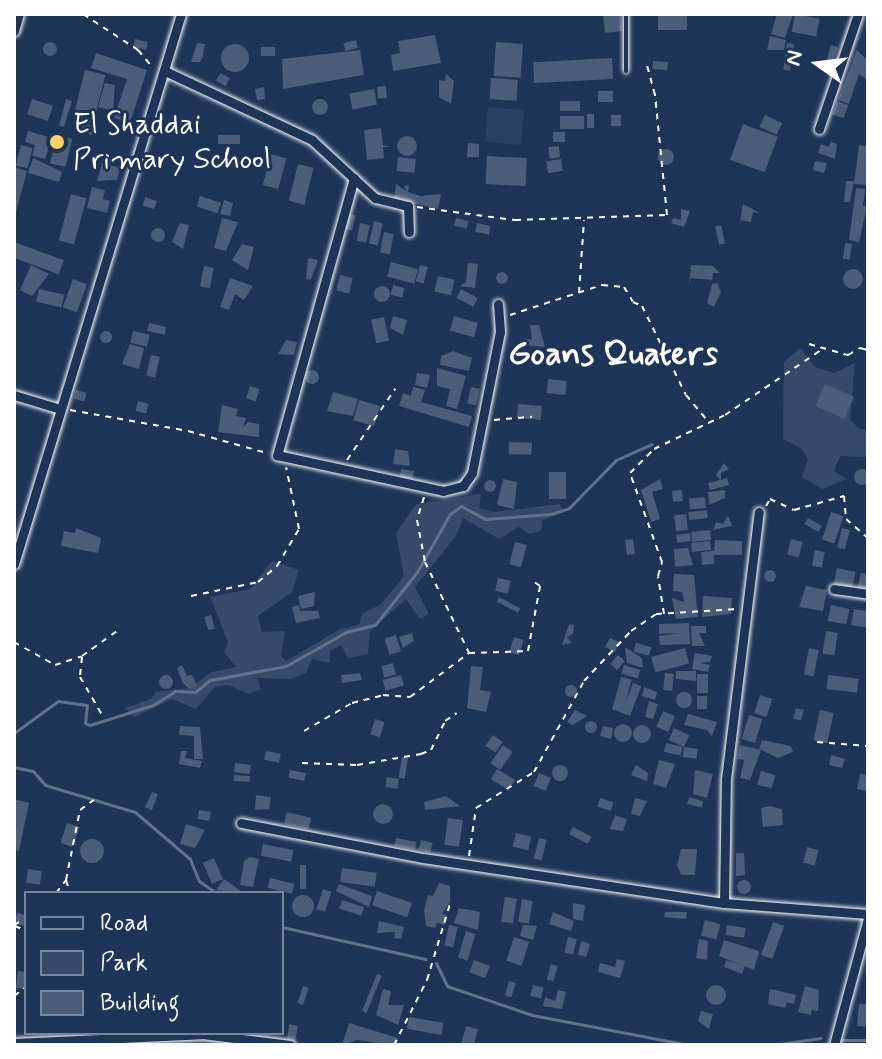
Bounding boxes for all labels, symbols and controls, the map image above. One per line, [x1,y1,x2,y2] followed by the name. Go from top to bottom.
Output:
[778,24,858,104] north arrow
[779,48,810,69] text: N
[73,107,271,178] place label: El Shaddai Primary School
[48,133,66,151] marker: El Shaddai Primary School
[508,335,718,375] district label: Goans Quaters
[24,891,284,1035] legend
[100,908,148,939] text: Road
[100,948,148,979] text: Park
[100,988,180,1019] text: Building

